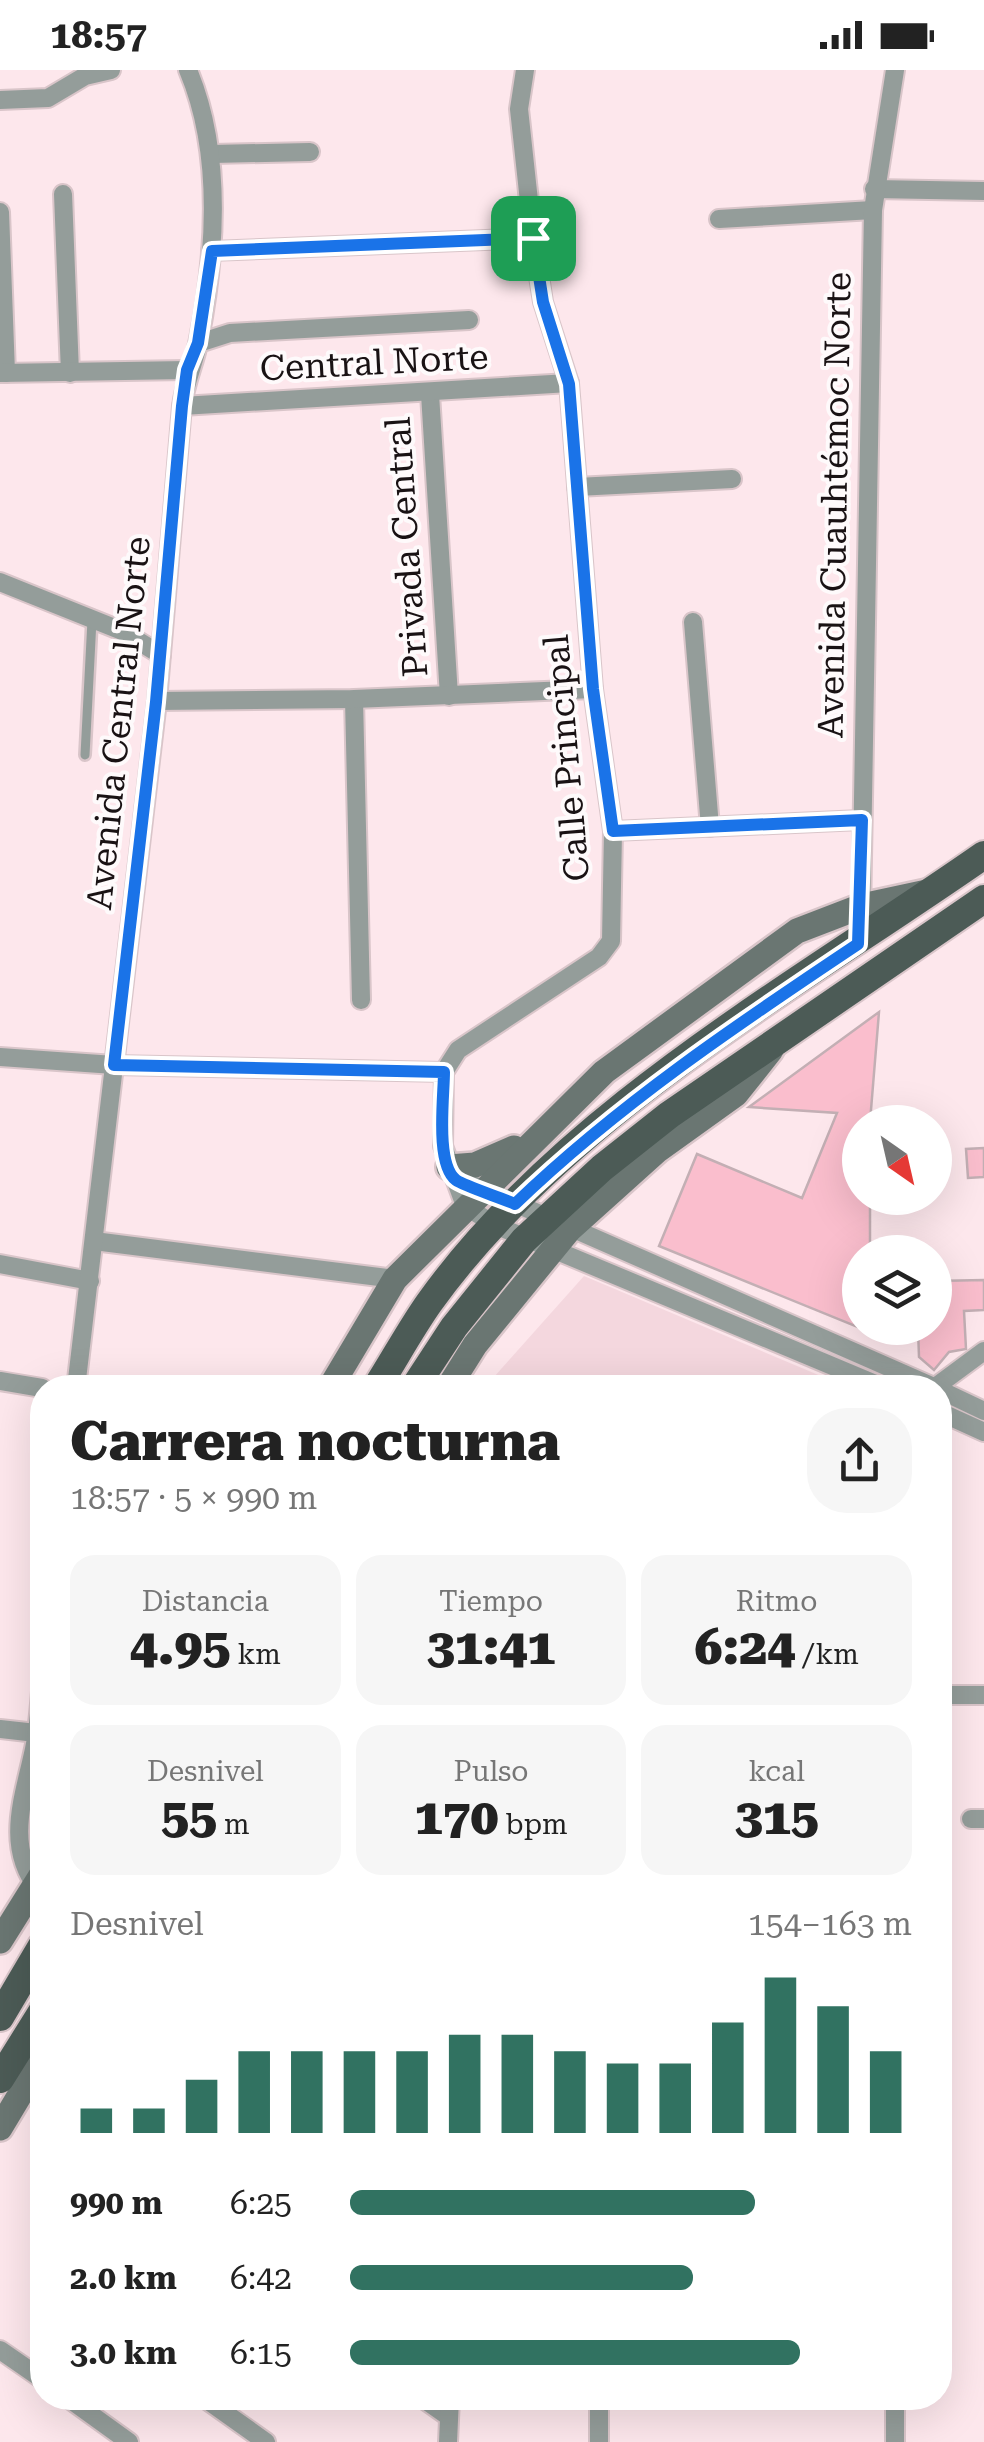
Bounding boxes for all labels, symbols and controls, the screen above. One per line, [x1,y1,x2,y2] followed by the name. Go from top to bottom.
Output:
[50,13,147,57] text: 18:57
[491,196,576,281] pin
[506,211,561,266] icon: arrive
[810,272,860,738] street label: Avenida Cuauhtémoc Norte
[259,337,489,389] street label: Central Norte
[377,415,437,678] street label: Privada Central
[79,534,159,912] street label: Avenida Central Norte
[536,633,598,883] street label: Calle Principal
[842,1105,952,1215] north arrow
[842,1105,952,1345] map controls
[842,1235,952,1345] button: layers
[807,1408,912,1513] button: share
[70,1409,560,1473] text: Carrera nocturna
[70,1479,317,1517] text: 18:57 · 5 × 990 m
[142,1585,269,1618] text: Distancia
[439,1585,543,1618] text: Tiempo
[736,1585,817,1618] text: Ritmo
[130,1618,230,1676] text: 4.95
[427,1618,555,1676] text: 31:41
[695,1618,795,1676] text: 6:24
[230,1638,281,1671] text: km
[795,1638,859,1671] text: /km
[147,1755,264,1788] text: Desnivel
[454,1755,528,1788] text: Pulso
[748,1755,805,1788] text: kcal
[161,1788,217,1846] text: 55
[414,1788,498,1846] text: 170
[735,1788,819,1846] text: 315
[217,1808,250,1841] text: m
[498,1808,567,1841] text: bpm
[70,1905,204,1943] text: Desnivel
[748,1905,912,1943] text: 154–163 m
[70,2184,163,2222] text: 990 m
[230,2184,292,2222] text: 6:25
[70,2259,177,2297] text: 2.0 km
[230,2259,292,2297] text: 6:42
[70,2334,177,2372] text: 3.0 km
[230,2334,292,2372] text: 6:15

